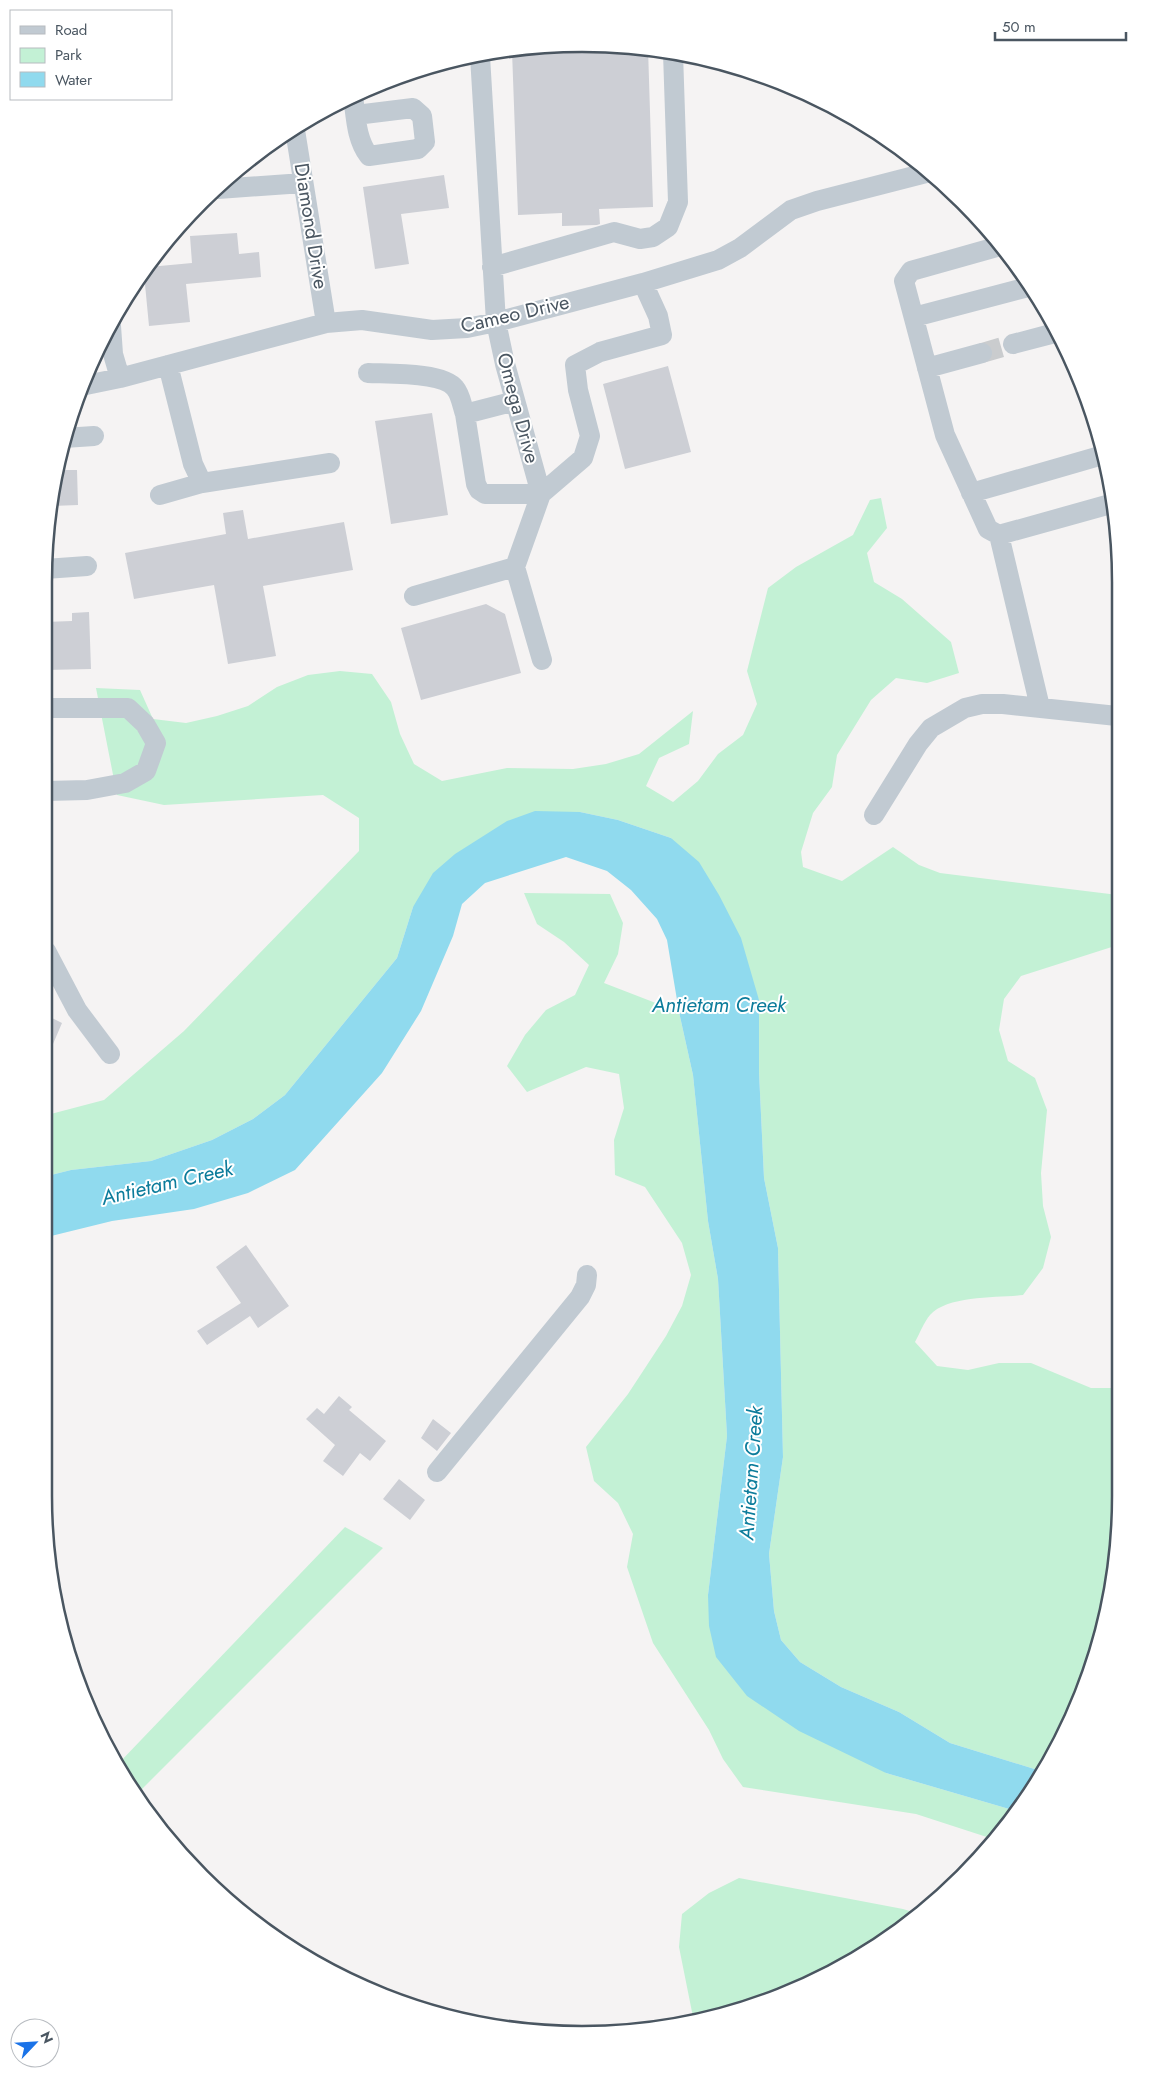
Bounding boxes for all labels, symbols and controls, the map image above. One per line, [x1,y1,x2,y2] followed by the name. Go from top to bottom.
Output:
[10,10,172,100] legend
[995,10,1126,42] scale bar
[1002,16,1036,38] text: 50 m
[55,19,87,41] text: Road
[55,44,82,66] text: Park
[55,69,93,91] text: Water
[287,161,335,291] street label: Diamond Drive
[458,287,572,341] street label: Cameo Drive
[489,350,547,466] street label: Omega Drive
[651,990,787,1020] water label: Antietam Creek
[97,1153,237,1213] water label: Antietam Creek
[731,1404,771,1542] water label: Antietam Creek
[10,2018,60,2068] north arrow
[35,2028,58,2047] text: N

